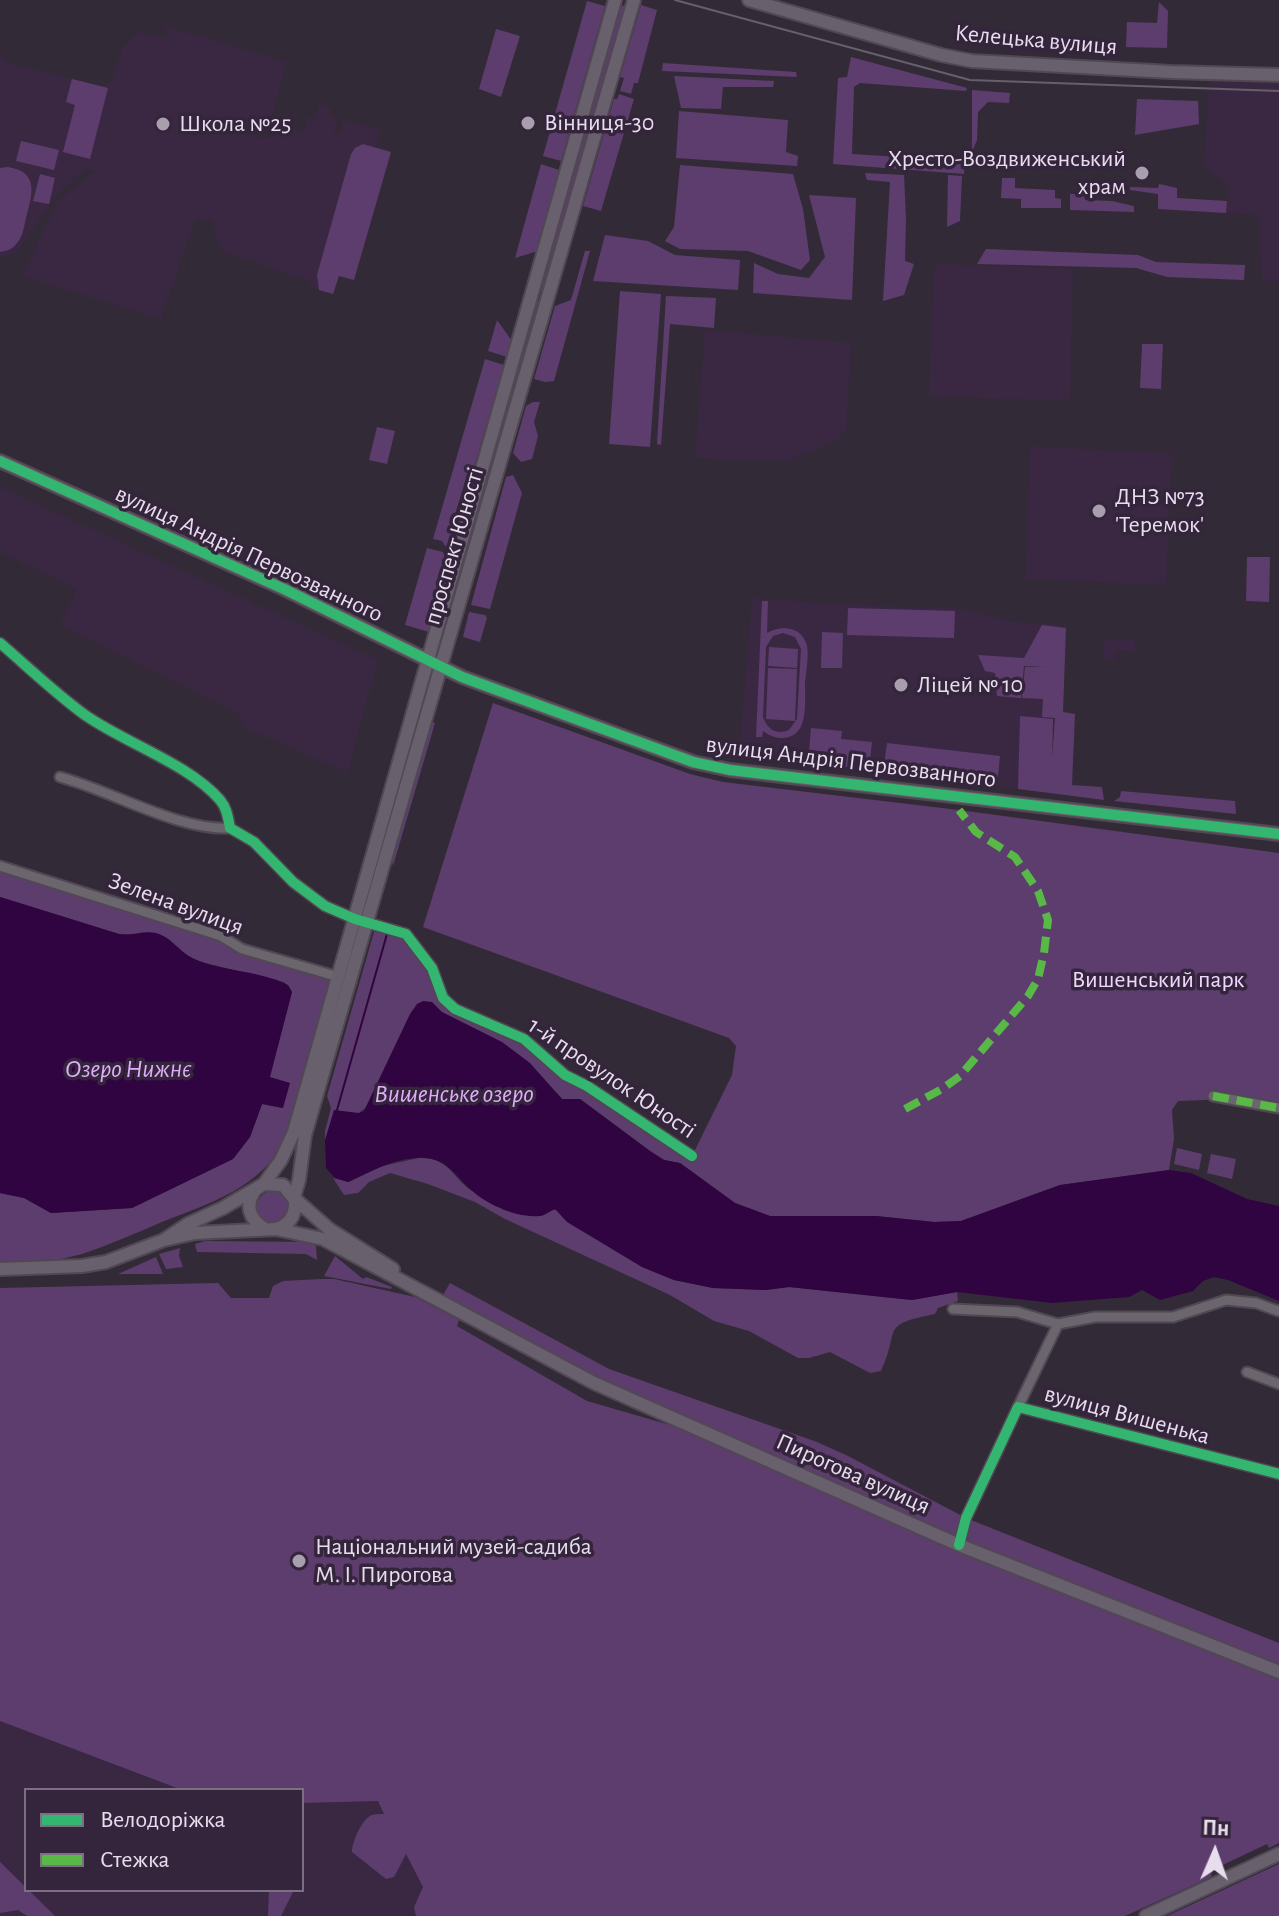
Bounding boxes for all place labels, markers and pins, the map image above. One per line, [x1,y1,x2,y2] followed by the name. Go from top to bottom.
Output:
[544,109,654,137] place label: Вінниця-30
[179,110,291,138] place label: Школа №25
[519,114,537,132] marker: Вінниця-30
[154,115,172,133] marker: Школа №25
[888,145,1126,201] place label: Хресто-Воздвиженський храм
[1133,164,1151,182] marker: Хресто-Воздвиженський храм
[1115,483,1205,539] place label: ДНЗ №73 'Теремок'
[1090,502,1108,520] marker: ДНЗ №73 'Теремок'
[917,671,1023,699] place label: Ліцей № 10
[892,676,910,694] marker: Ліцей № 10
[315,1533,592,1589] place label: Національний музей-садиба М. І. Пирогова
[290,1552,308,1570] marker: Національний музей-садиба М. І. Пирогова

